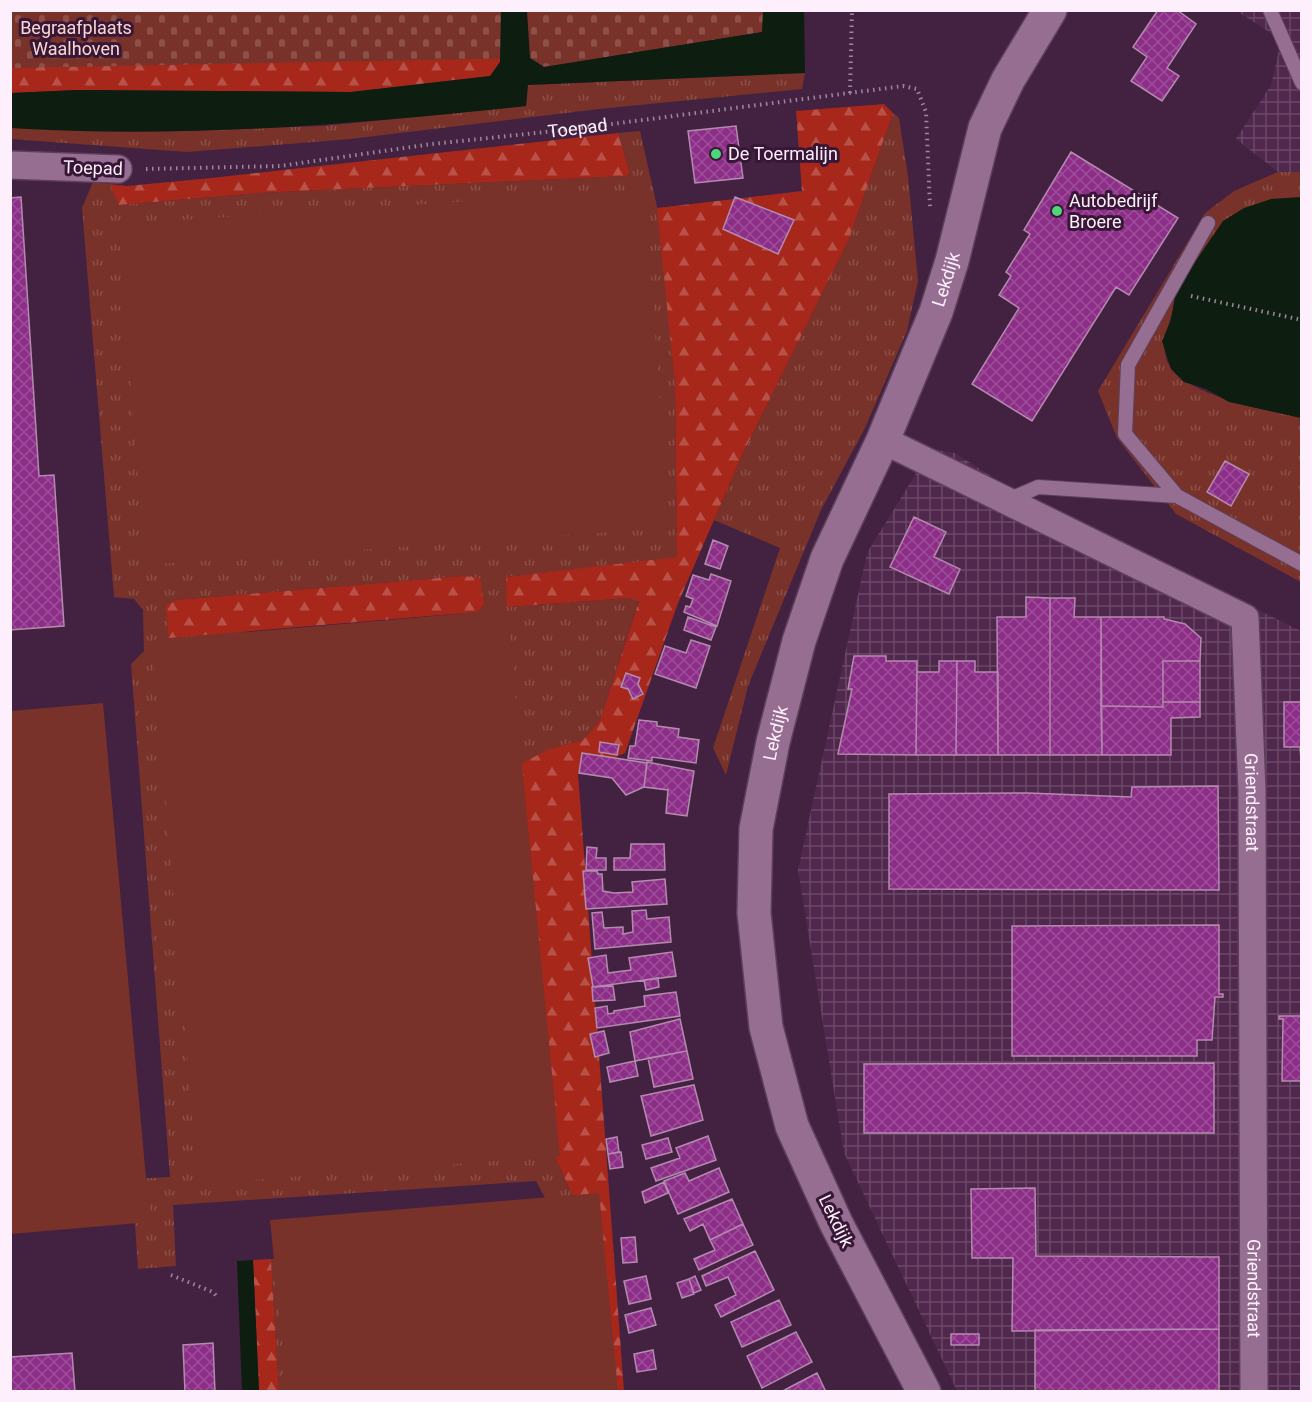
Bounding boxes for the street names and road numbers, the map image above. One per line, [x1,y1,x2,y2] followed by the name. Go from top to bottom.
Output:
[547,114,608,142] street label: Toepad
[63,156,123,179] street label: Toepad
[927,249,964,309] street label: Lekdijk
[759,702,792,762] street label: Lekdijk
[1240,753,1263,852] street label: Griendstraat
[815,1191,859,1251] street label: Lekdijk
[1243,1239,1265,1338] street label: Griendstraat

